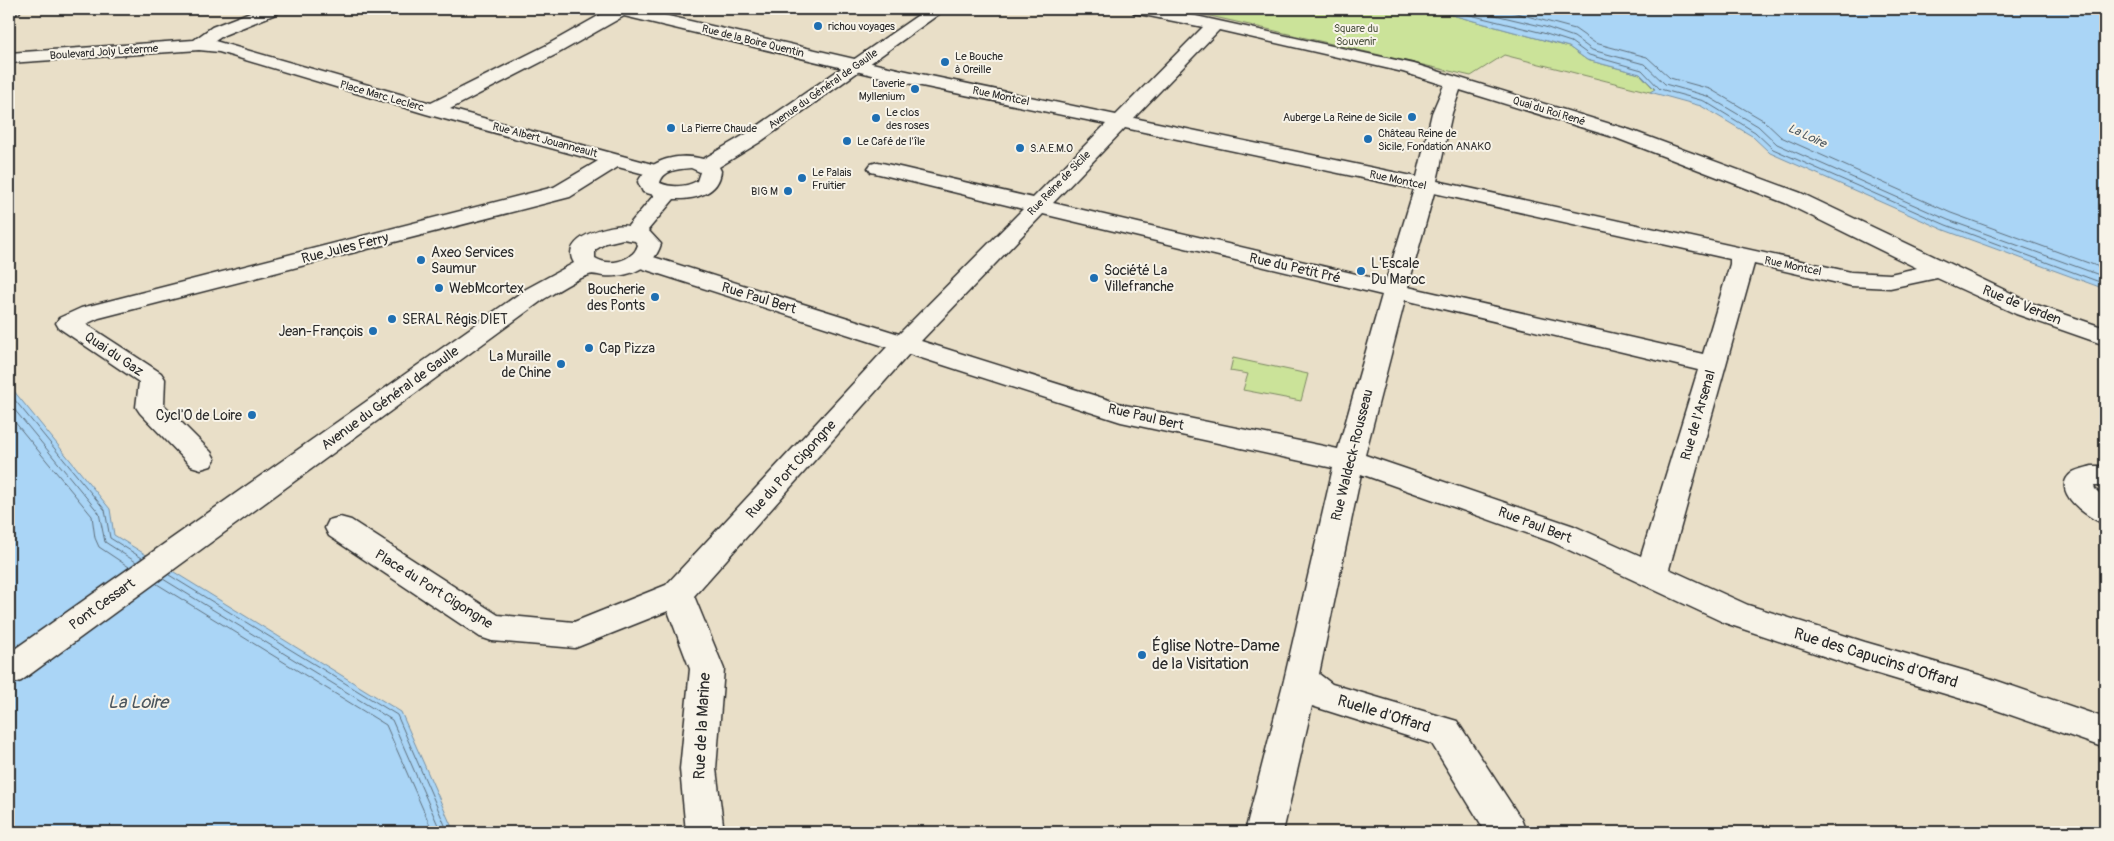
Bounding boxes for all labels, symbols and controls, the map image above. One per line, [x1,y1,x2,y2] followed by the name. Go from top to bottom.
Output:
[812,20,824,32] marker: richou voyages
[828,20,895,33] place label: richou voyages
[701,22,805,60] street label: Rue de la Boire Quentin
[1334,22,1378,48] park label: Square du Souvenir
[49,42,159,62] street label: Boulevard Joly Leterme
[766,46,881,132] street label: Avenue du Général de Gaulle
[955,50,1003,76] place label: Le Bouche à Oreille
[939,56,951,68] marker: Le Bouche à Oreille
[859,77,906,103] place label: Laverie Myllenium
[338,78,426,114] street label: Place Marc Leclerc
[909,83,921,95] marker: Laverie Myllenium
[971,84,1031,108] street label: Rue Montcel
[1511,94,1587,128] street label: Quai du Roi René
[886,106,929,132] place label: Le clos des roses
[1283,111,1403,124] place label: Auberge La Reine de Sicile
[1406,111,1418,123] marker: Auberge La Reine de Sicile
[870,112,882,124] marker: Le clos des roses
[491,120,599,160] street label: Rue Albert Jouanneault
[1786,121,1829,152] water label: La Loire
[665,122,677,134] marker: La Pierre Chaude
[681,122,757,135] place label: La Pierre Chaude
[1378,127,1491,153] place label: Château Reine de Sicile, Fondation ANAKO
[1362,133,1374,145] marker: Château Reine de Sicile, Fondation ANAKO
[841,135,853,147] marker: Le Café de l'île
[857,135,926,148] place label: Le Café de l'île
[1014,142,1026,154] marker: S.A.E.M.O
[1030,142,1073,155] place label: S.A.E.M.O
[1025,148,1093,218] street label: Rue Reine de Sicile
[812,166,851,192] place label: Le Palais Fruitier
[1368,168,1428,192] street label: Rue Montcel
[796,172,808,184] marker: Le Palais Fruitier
[751,185,778,198] place label: BIG M
[782,185,794,197] marker: BIG M
[300,229,390,267] street label: Rue Jules Ferry
[431,244,514,277] place label: Axeo Services Saumur
[1248,249,1342,287] street label: Rue du Petit Pré
[415,254,427,266] marker: Axeo Services Saumur
[1763,254,1823,278] street label: Rue Montcel
[1371,255,1426,288] place label: L'Escale Du Maroc
[1104,262,1174,295] place label: Société La Villefranche
[1355,265,1367,277] marker: L'Escale Du Maroc
[1088,272,1100,284] marker: Société La Villefranche
[720,279,799,318] street label: Rue Paul Bert
[449,280,524,297] place label: WebMcortex
[587,281,646,314] place label: Boucherie des Ponts
[1980,281,2064,329] street label: Rue de Verden
[433,282,445,294] marker: WebMcortex
[649,291,661,303] marker: Boucherie des Ponts
[402,311,508,328] place label: SERAL Régis DIET
[386,313,398,325] marker: SERAL Régis DIET
[278,323,364,340] place label: Jean-François
[367,325,379,337] marker: Jean-François
[81,328,147,380] street label: Quai du Gaz
[599,340,655,357] place label: Cap Pizza
[318,342,462,454] street label: Avenue du Général de Gaulle
[583,342,595,354] marker: Cap Pizza
[489,348,551,381] place label: La Muraille de Chine
[555,358,567,370] marker: La Muraille de Chine
[1677,368,1719,462] street label: Rue de l'Arsenal
[1327,387,1377,523] street label: Rue Waldeck-Rousseau
[1106,400,1186,434] street label: Rue Paul Bert
[156,407,242,424] place label: Cycl'O de Loire
[246,409,258,421] marker: Cycl'O de Loire
[742,416,840,522] street label: Rue du Port Cigongne
[1496,503,1574,547] street label: Rue Paul Bert
[372,546,496,632] street label: Place du Port Cigongne
[66,574,138,633] street label: Pont Cessart
[1792,624,1960,692] street label: Rue des Capucins d'Offard
[1152,636,1280,674] place label: Église Notre-Dame de la Visitation
[1136,649,1148,661] marker: Église Notre-Dame de la Visitation
[689,672,715,780] street label: Rue de la Marine
[1335,690,1433,738] street label: Ruelle d'Offard
[108,691,170,714] water label: La Loire

